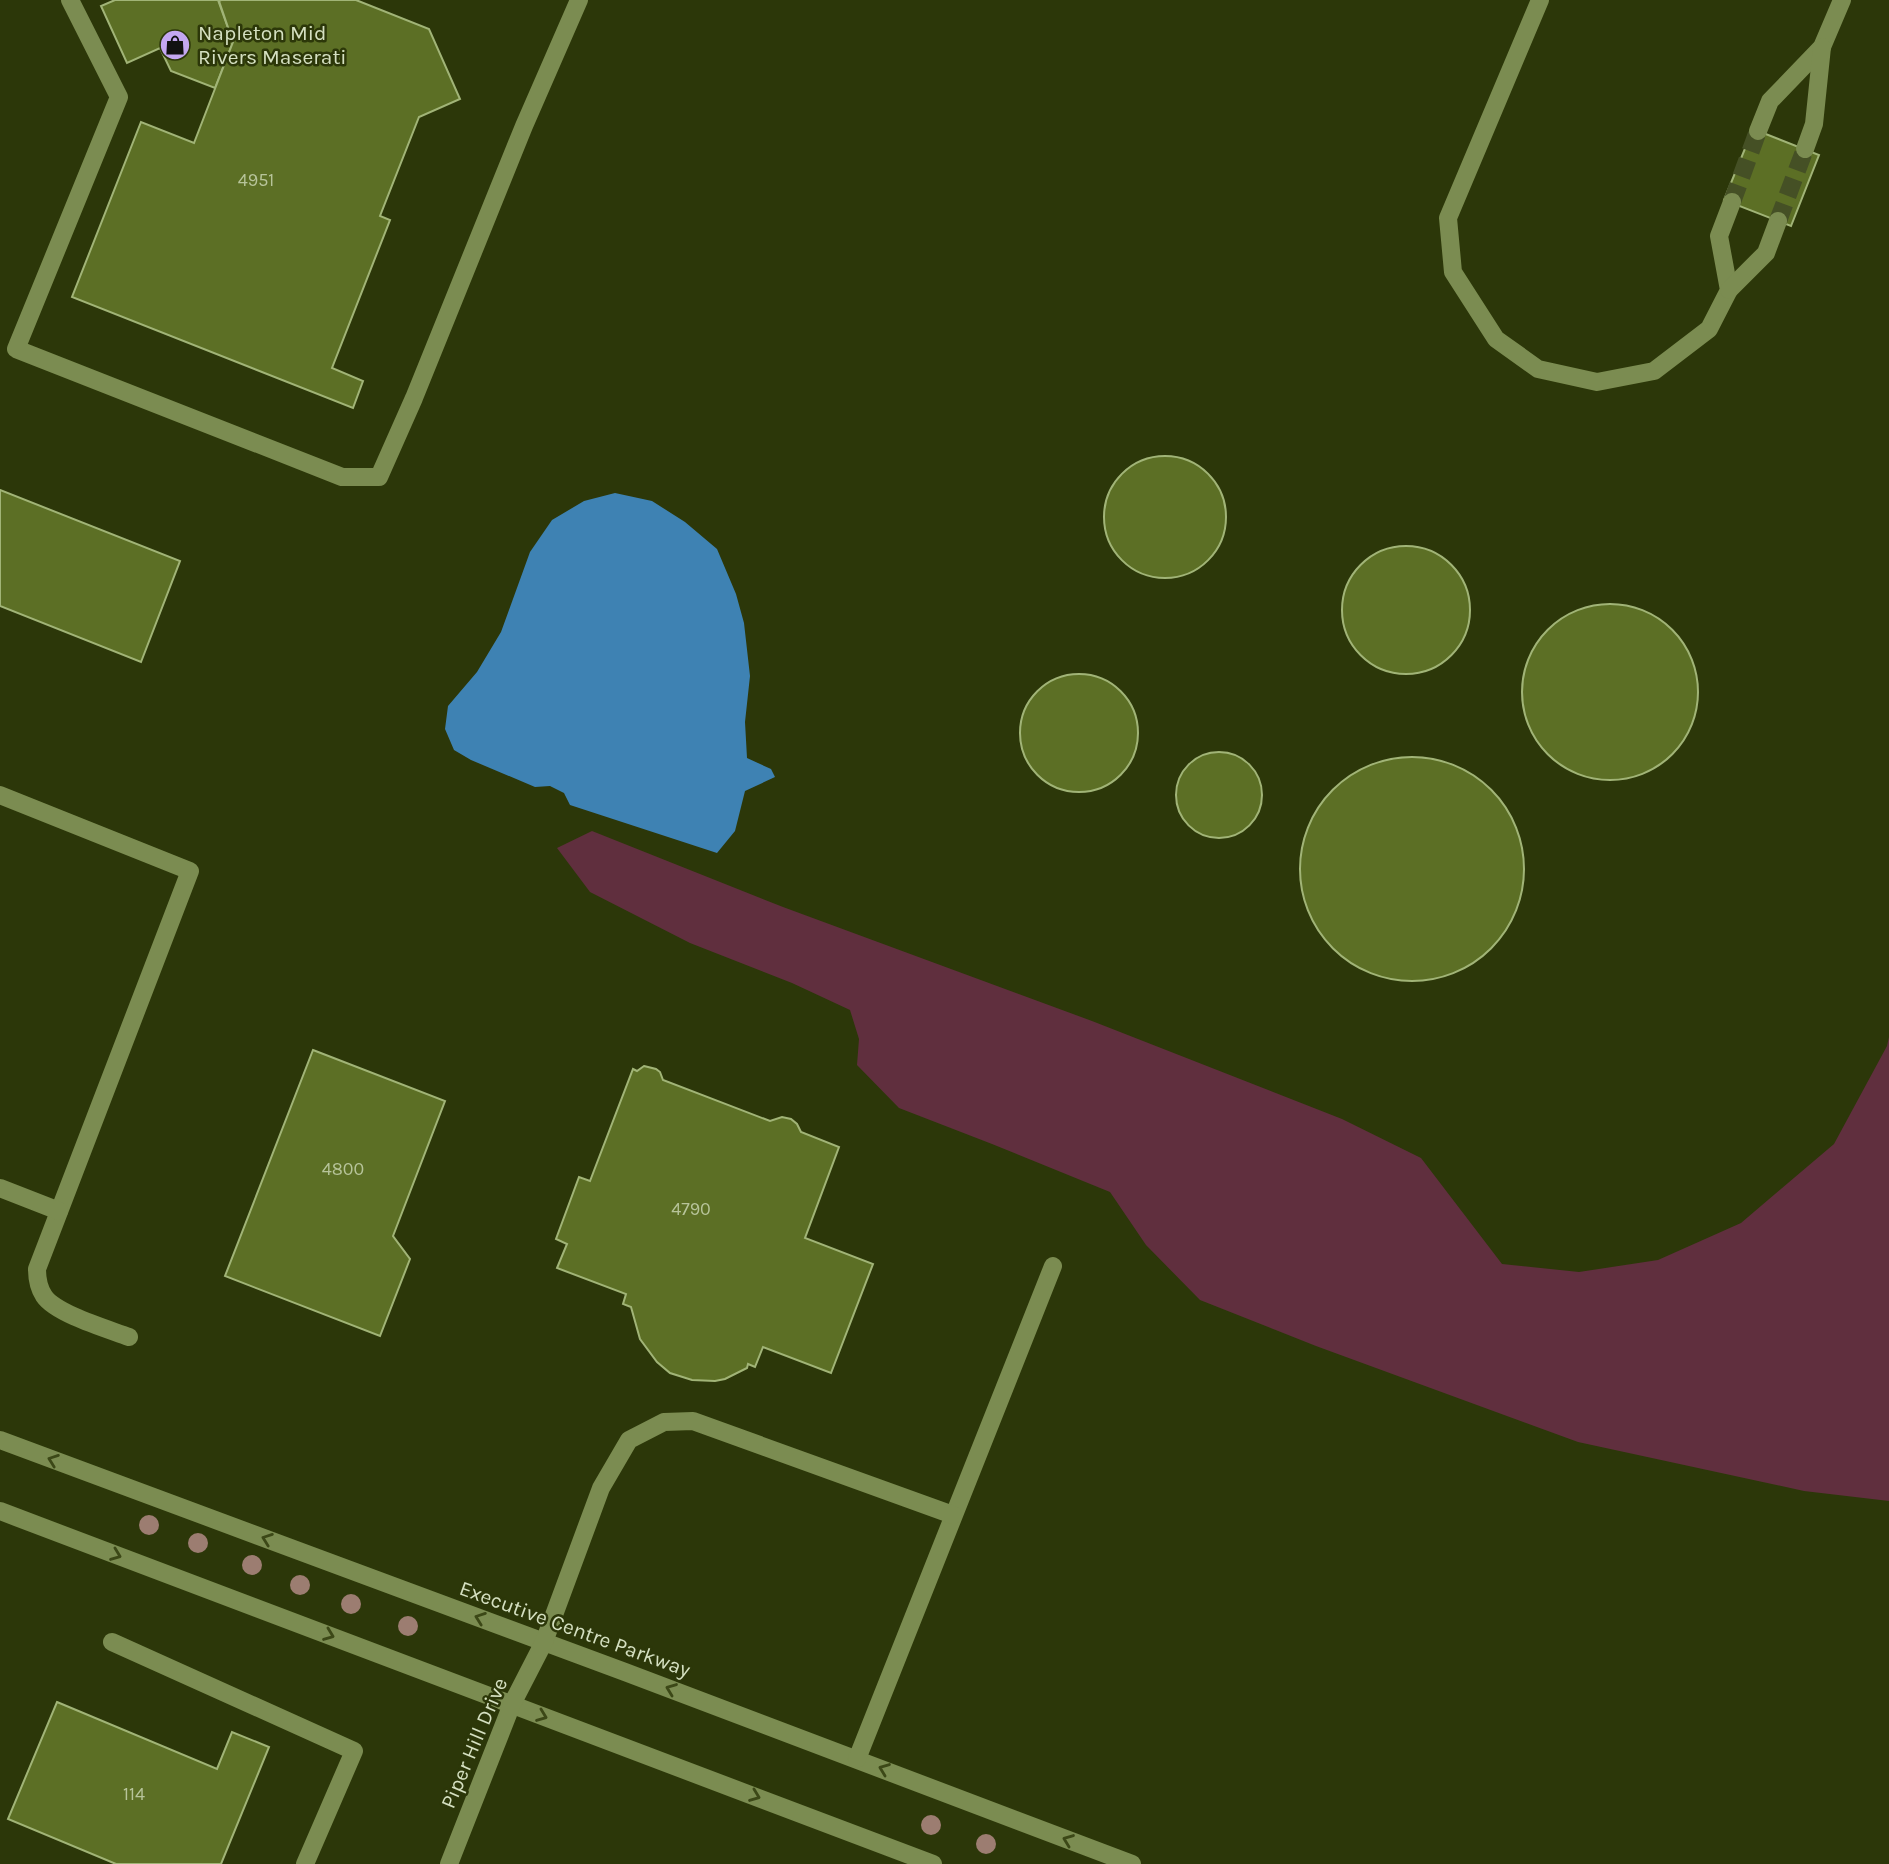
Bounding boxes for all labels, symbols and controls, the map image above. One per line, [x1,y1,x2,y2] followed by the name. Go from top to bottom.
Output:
[198,21,347,69] place label: Napleton Mid Rivers Maserati
[158,28,192,62] shop icon: Napleton Mid Rivers Maserati
[238,169,274,191] house number: 4951
[322,1158,364,1180] house number: 4800
[671,1198,711,1220] house number: 4790
[48,1454,60,1468] one-way arrow
[261,1533,273,1547] one-way arrow
[110,1547,122,1561] one-way arrow
[456,1576,694,1682] street label: Executive Centre Parkway
[475,1612,487,1626] one-way arrow
[323,1627,335,1641] one-way arrow
[436,1674,512,1812] street label: Piper Hill Drive
[665,1683,677,1697] one-way arrow
[535,1707,547,1721] one-way arrow
[878,1764,890,1778] one-way arrow
[123,1783,145,1805] house number: 114
[748,1788,760,1802] one-way arrow
[1063,1834,1075,1848] one-way arrow

